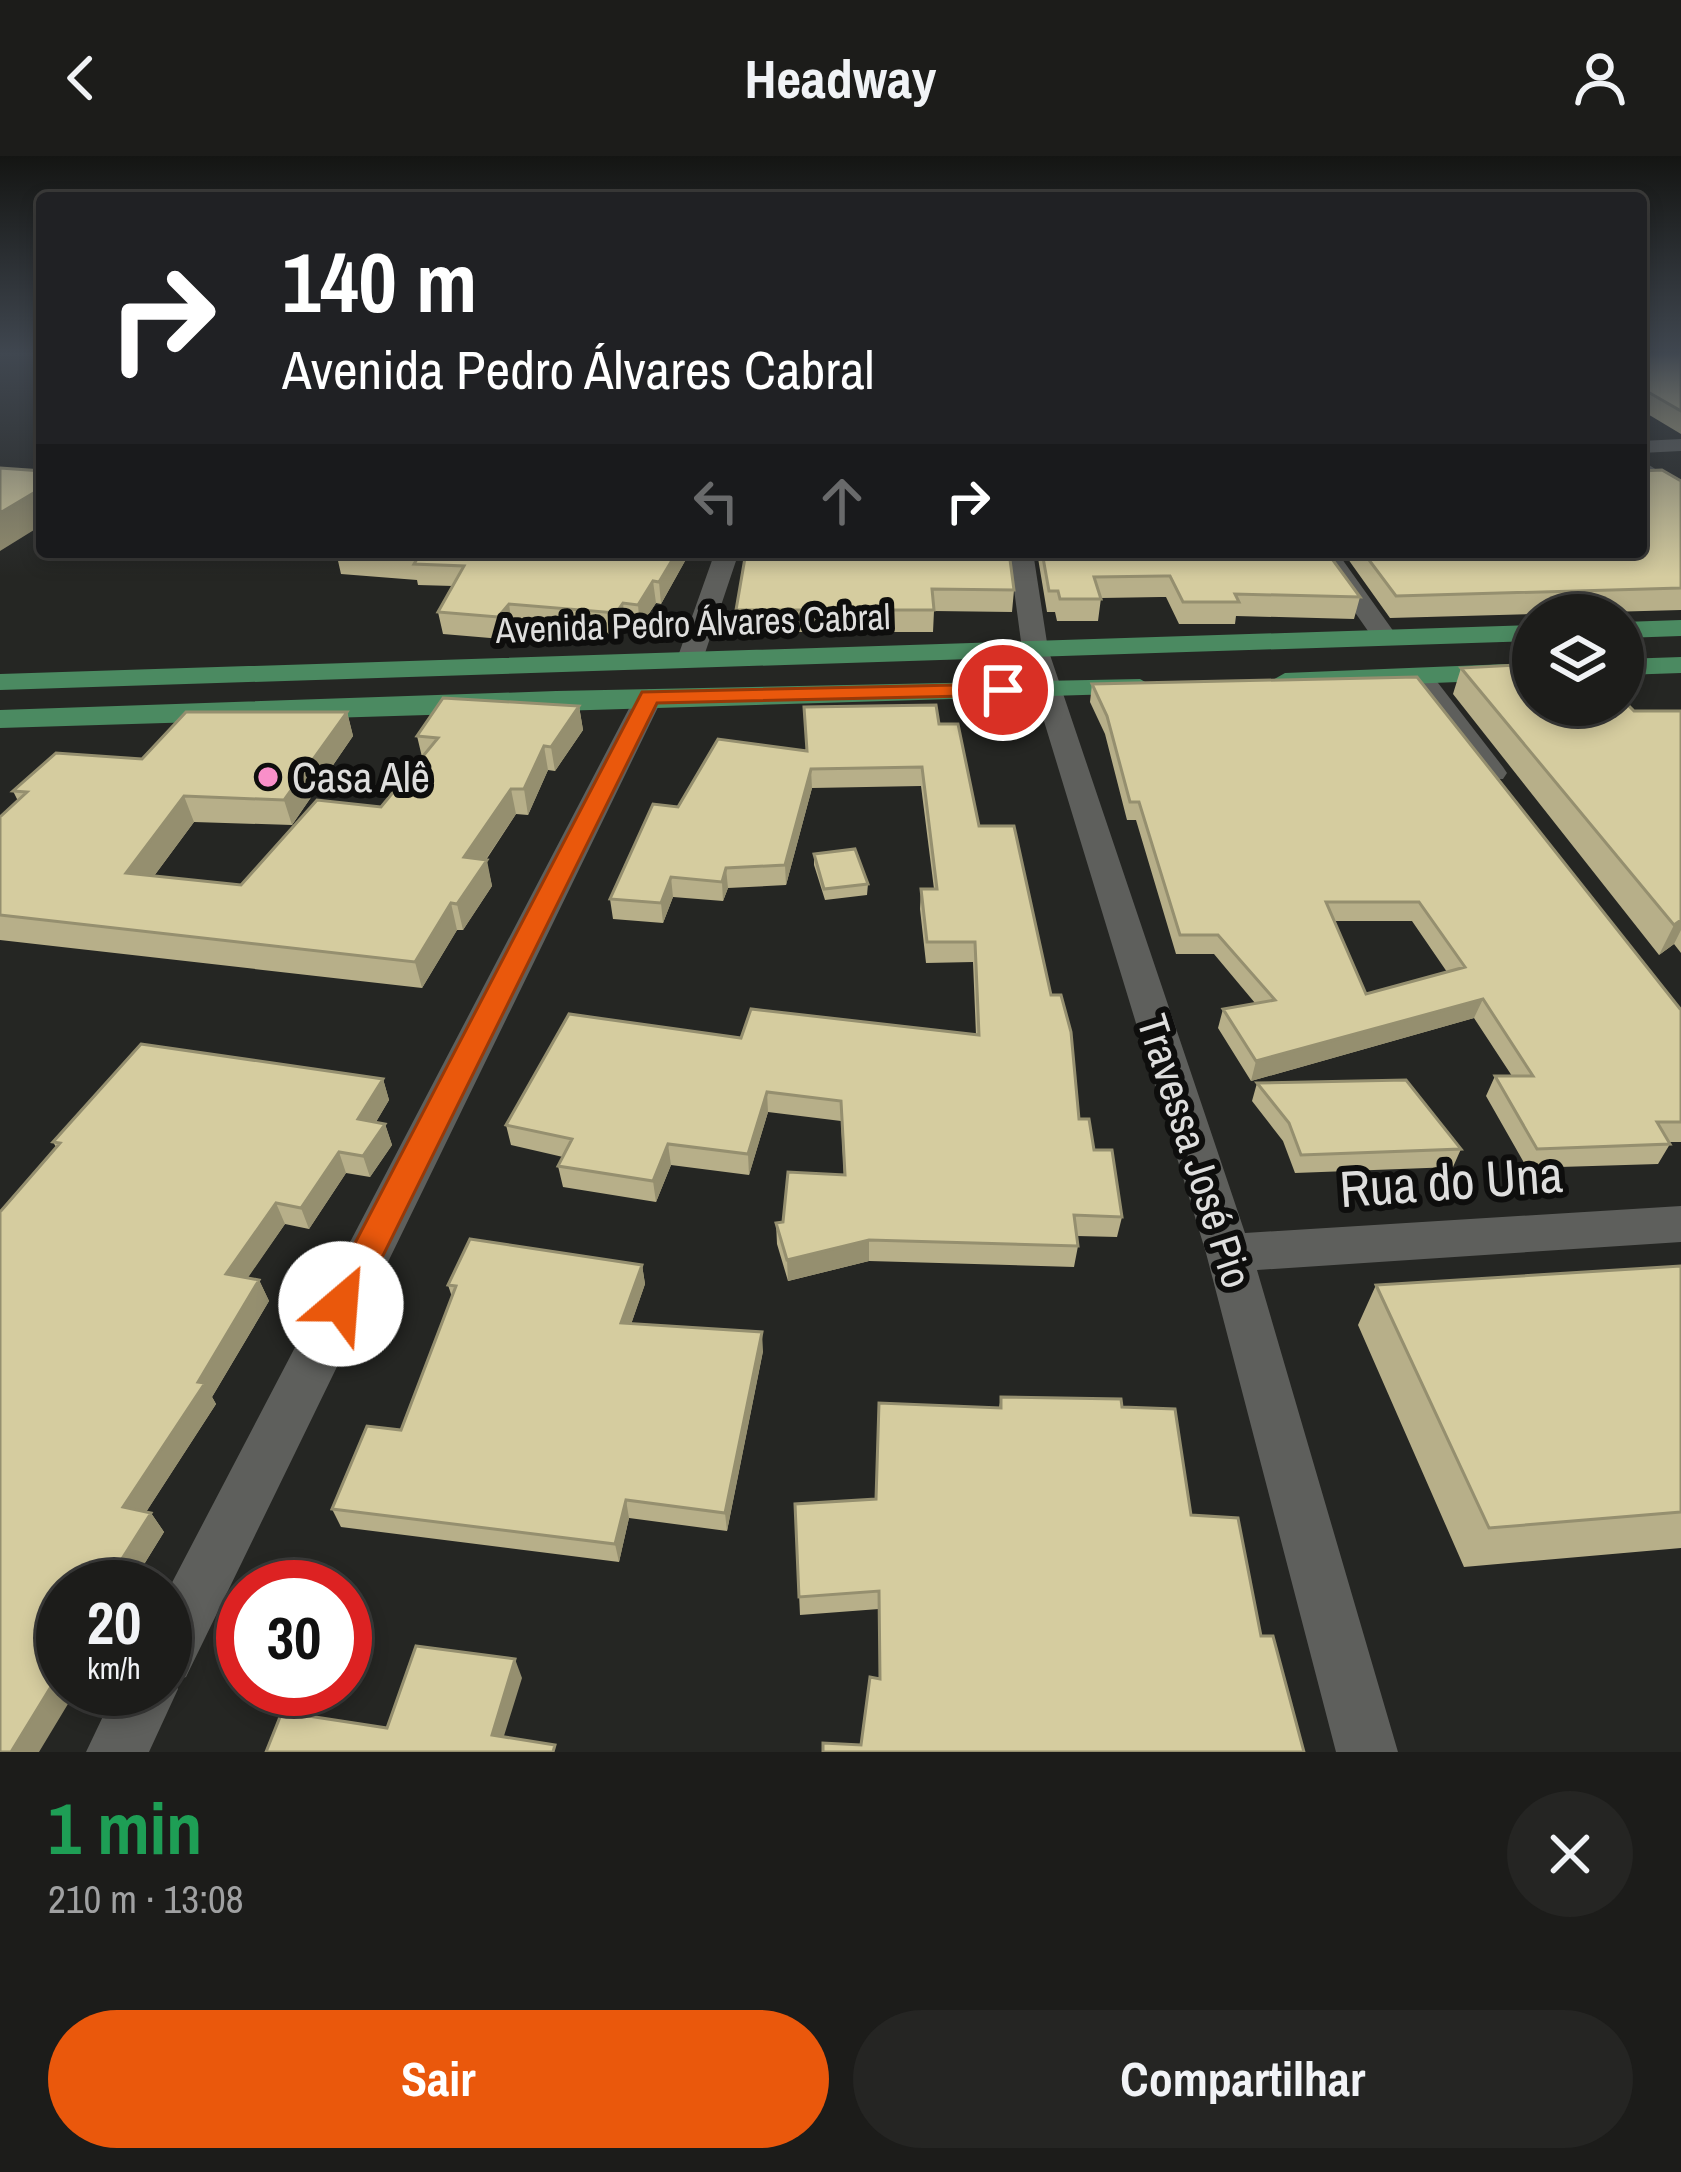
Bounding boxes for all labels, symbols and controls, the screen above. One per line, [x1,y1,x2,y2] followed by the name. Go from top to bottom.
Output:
[745,42,936,115] text: Headway
[48,45,114,111] icon: back
[1567,45,1633,111] icon: person
[282,225,477,338] text: 140 m
[84,240,240,396] icon: right
[282,333,874,406] text: Avenida Pedro Álvares Cabral
[683,468,749,534] icon: left
[809,468,875,534] icon: ahead
[935,468,1001,534] icon: right
[494,592,891,654] street label: Avenida Pedro Álvares Cabral
[1512,594,1644,726] map controls
[1512,594,1644,726] button: layers
[952,639,1054,741] pin
[970,657,1036,723] icon: arrive
[292,749,430,805] place label: Casa Alê
[255,764,281,790] marker: Casa Alê
[1124,1007,1266,1295] street label: Travessa José Pio
[1337,1139,1565,1223] street label: Rua do Una
[278,1241,404,1367] position arrow
[216,1560,372,1716] speed limit sign: 30
[87,1582,141,1663] text: 20
[87,1648,141,1688] text: km/h
[48,1779,202,1876] text: 1 min
[1507,1791,1633,1917] button: close
[48,1873,244,1925] text: 210 m · 13:08
[48,2010,829,2148] button: Sair
[853,2010,1633,2148] button: Compartilhar

